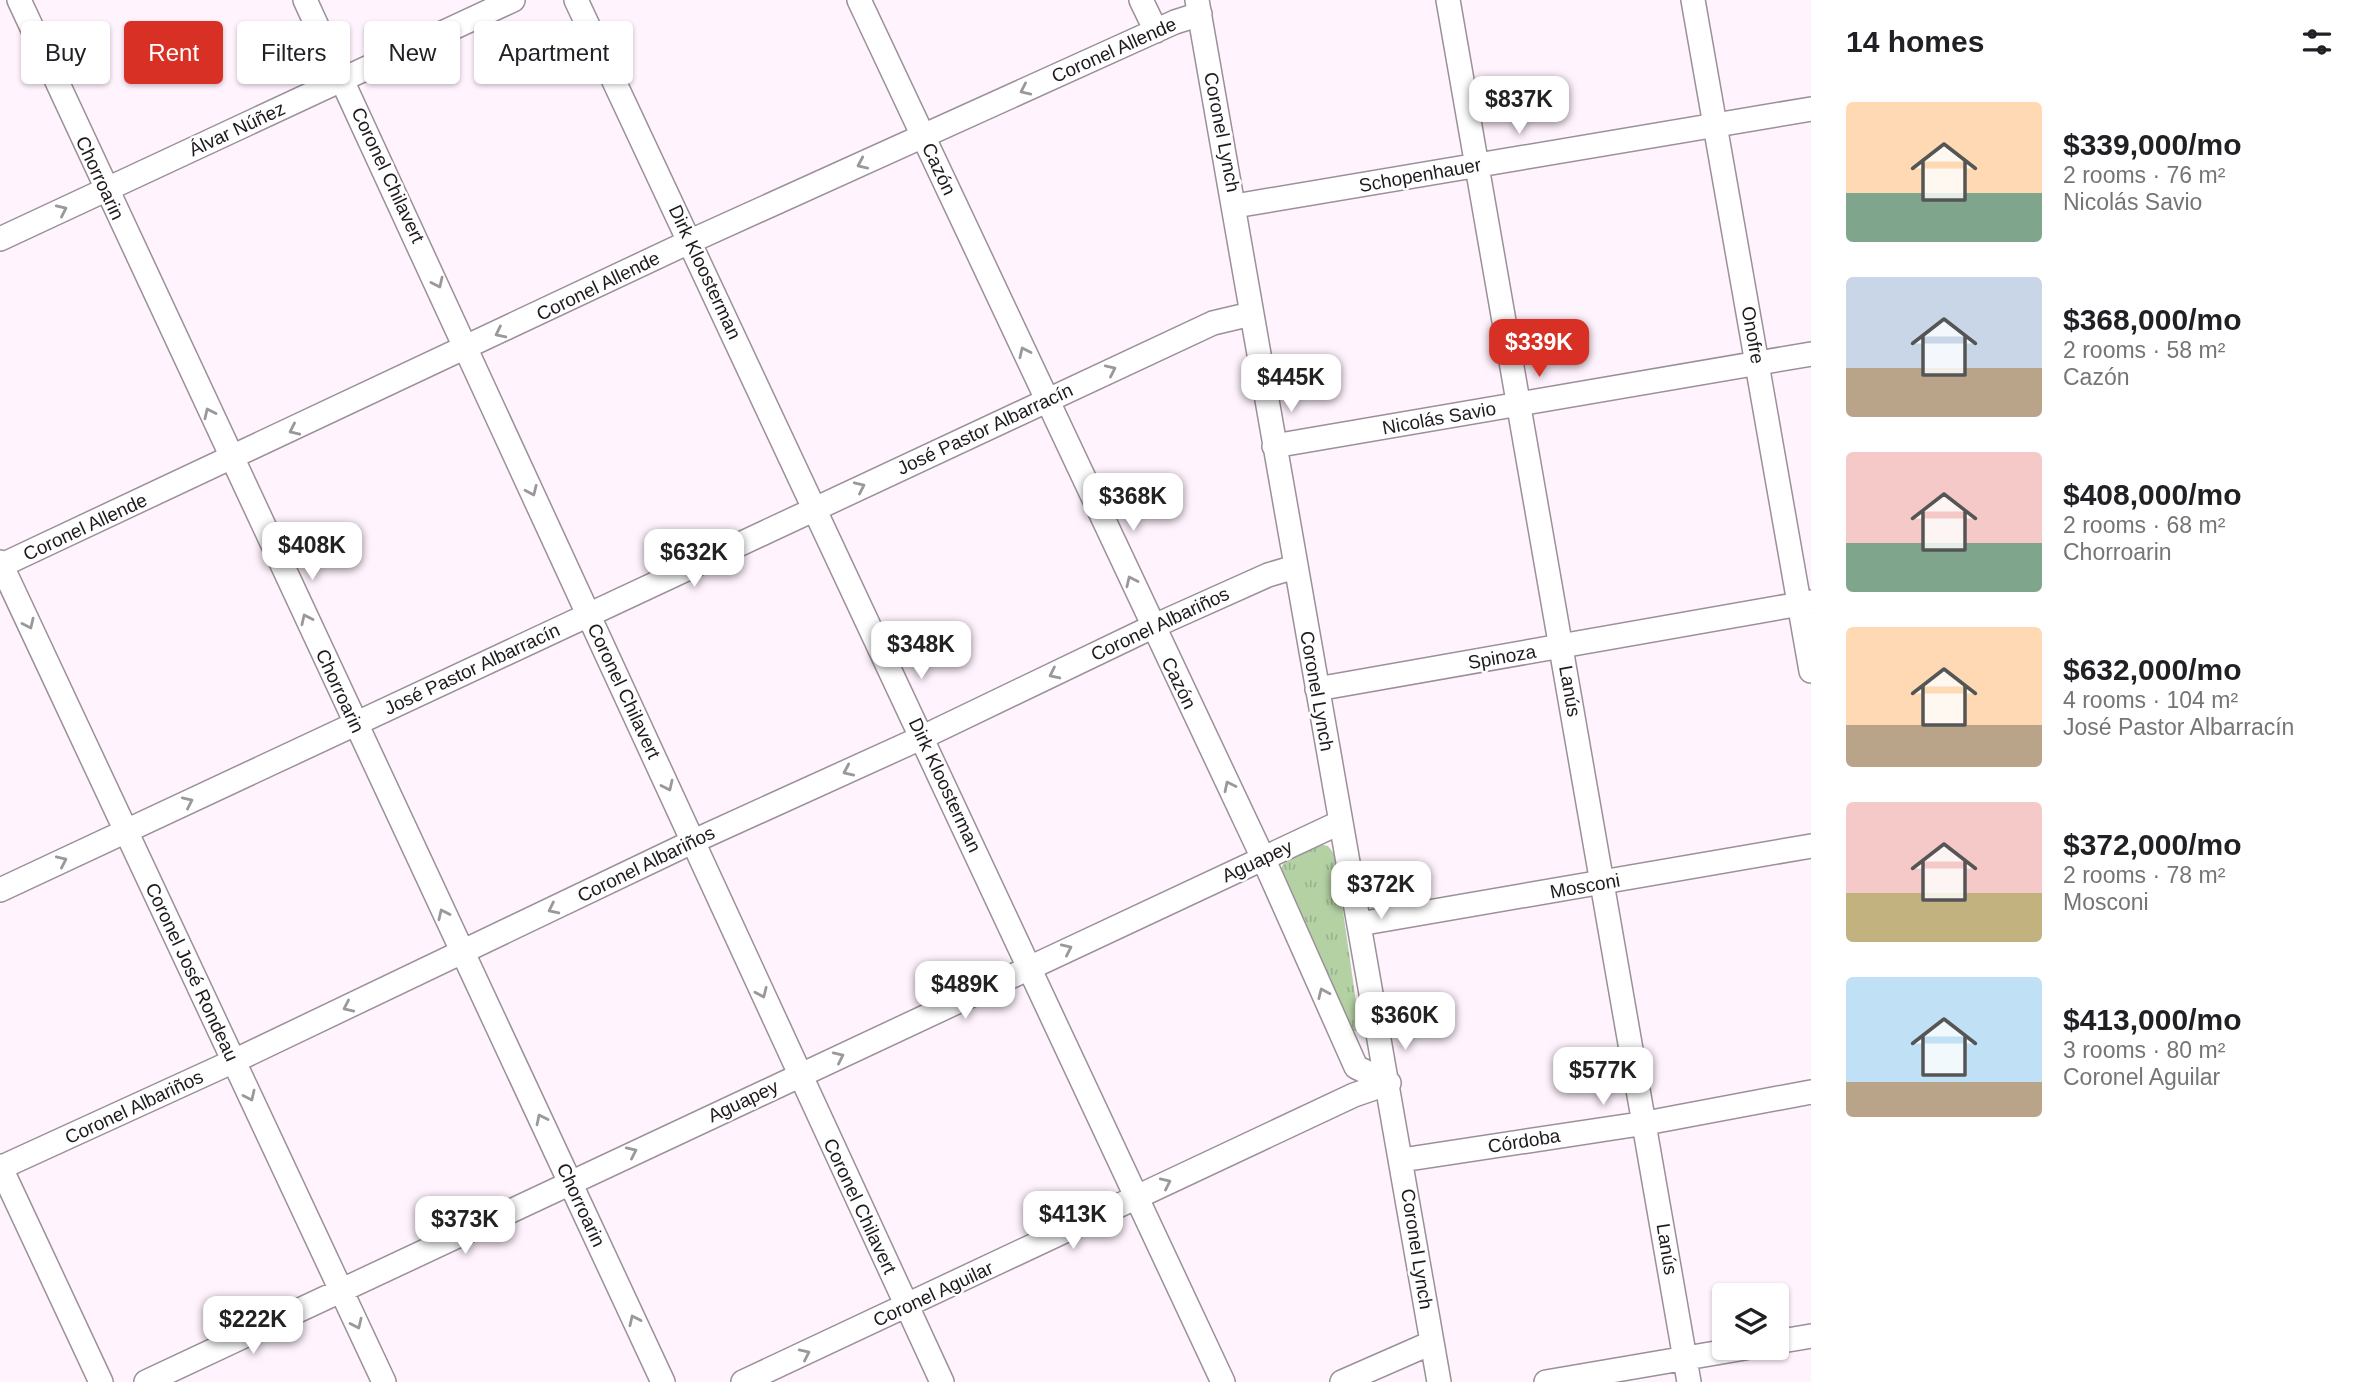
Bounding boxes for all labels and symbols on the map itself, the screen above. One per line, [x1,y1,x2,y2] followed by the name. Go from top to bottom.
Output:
[1048,13,1180,87] street label: Coronel Allende
[1200,70,1244,194] street label: Coronel Lynch
[1470,76,1568,136] pin: $837K
[1020,82,1032,96] one-way arrow
[186,98,288,160] street label: Álvar Núñez
[347,104,429,247] street label: Coronel Chilavert
[72,133,128,223] street label: Chorroarin
[918,140,960,198] street label: Cazón
[1357,154,1483,196] street label: Schopenhauer
[857,156,869,170] one-way arrow
[665,202,745,342] street label: Dirk Kloosterman
[55,204,67,218] one-way arrow
[533,247,663,325] street label: Coronel Allende
[430,276,444,289] one-way arrow
[1738,305,1768,365] street label: Onofre
[1490,320,1588,379] pin: $339K
[495,324,507,338] one-way arrow
[1018,347,1032,359] one-way arrow
[1242,354,1340,414] pin: $445K
[1104,364,1116,378] one-way arrow
[894,379,1076,479] street label: José Pastor Albarracín
[1380,398,1498,438] street label: Nicolás Savio
[203,408,217,420] one-way arrow
[289,421,302,435] one-way arrow
[1084,474,1182,533] pin: $368K
[853,481,865,495] one-way arrow
[524,483,538,496] one-way arrow
[20,489,150,565] street label: Coronel Allende
[263,522,361,582] pin: $408K
[645,530,743,589] pin: $632K
[1125,576,1139,588] one-way arrow
[1088,583,1232,665] street label: Coronel Albariños
[300,614,314,626] one-way arrow
[21,617,35,629] one-way arrow
[381,619,563,719] street label: José Pastor Albarracín
[583,620,665,763] street label: Coronel Chilavert
[872,622,970,681] pin: $348K
[1296,629,1338,753] street label: Coronel Lynch
[1466,641,1538,673] street label: Spinoza
[312,646,368,736] street label: Chorroarin
[1158,654,1200,712] street label: Cazón
[1555,664,1585,718] street label: Lanús
[1048,666,1061,680] one-way arrow
[905,715,985,855] street label: Dirk Kloosterman
[842,763,855,777] one-way arrow
[660,779,674,791] one-way arrow
[1223,781,1237,793] one-way arrow
[181,796,193,810] one-way arrow
[574,822,718,906] street label: Coronel Albariños
[1219,835,1296,886] street label: Aguapey
[55,855,67,869] one-way arrow
[1332,862,1430,921] pin: $372K
[1548,870,1622,902] street label: Mosconi
[141,879,243,1065] street label: Coronel José Rondeau
[548,901,560,915] one-way arrow
[437,909,451,921] one-way arrow
[1060,944,1072,958] one-way arrow
[916,962,1014,1021] pin: $489K
[754,986,768,999] one-way arrow
[1317,988,1331,1000] one-way arrow
[1356,992,1454,1052] pin: $360K
[343,999,355,1013] one-way arrow
[1554,1048,1652,1107] pin: $577K
[832,1051,844,1065] one-way arrow
[62,1066,206,1148] street label: Coronel Albariños
[705,1075,782,1126] street label: Aguapey
[242,1089,256,1101] one-way arrow
[535,1114,549,1126] one-way arrow
[1486,1125,1562,1157] street label: Córdoba
[819,1135,901,1278] street label: Coronel Chilavert
[625,1146,637,1160] one-way arrow
[553,1160,609,1250] street label: Chorroarin
[1159,1177,1171,1191] one-way arrow
[1397,1187,1437,1311] street label: Coronel Lynch
[1024,1192,1122,1251] pin: $413K
[416,1196,514,1256] pin: $373K
[1653,1222,1681,1276] street label: Lanús
[870,1257,997,1331] street label: Coronel Aguilar
[204,1296,302,1356] pin: $222K
[628,1315,642,1327] one-way arrow
[349,1317,363,1329] one-way arrow
[798,1348,810,1362] one-way arrow

